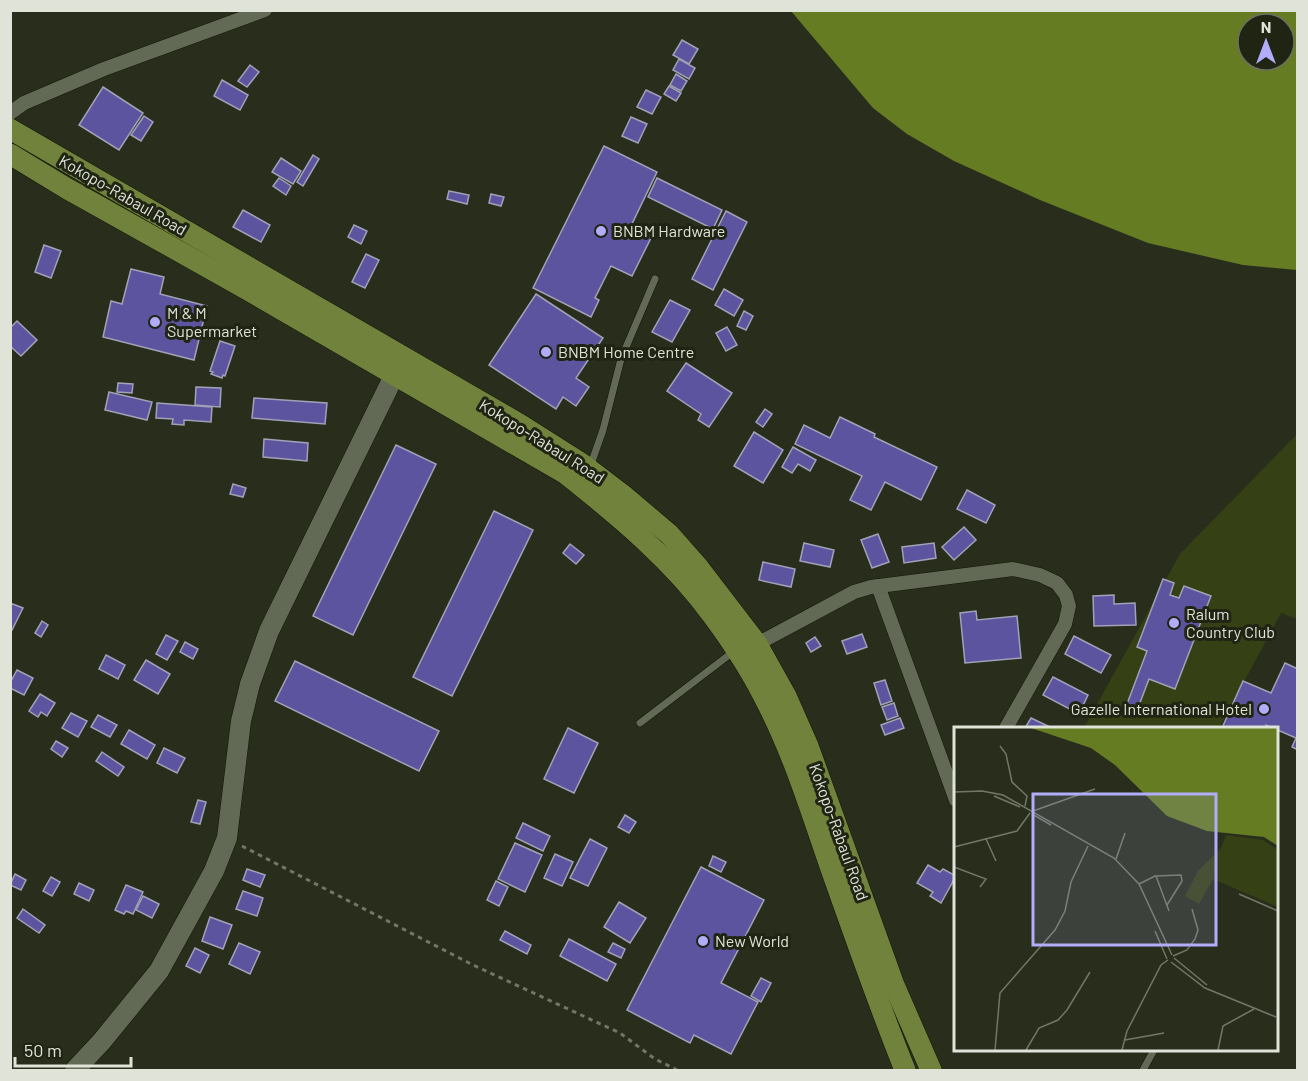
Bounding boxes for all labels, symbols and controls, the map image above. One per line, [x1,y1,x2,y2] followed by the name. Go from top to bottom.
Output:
[1236,12,1296,72] north arrow
[1261,17,1271,36] text: N
[56,150,190,239] street label: Kokopo-Rabaul Road
[613,221,725,240] place label: BNBM Hardware
[594,224,608,238] marker: BNBM Hardware
[167,303,257,340] place label: M & M Supermarket
[148,315,162,329] marker: M & M Supermarket
[558,342,694,361] place label: BNBM Home Centre
[539,345,553,359] marker: BNBM Home Centre
[476,394,608,487] street label: Kokopo-Rabaul Road
[1186,604,1275,641] place label: Ralum Country Club
[1167,616,1181,630] marker: Ralum Country Club
[1071,699,1252,718] place label: Gazelle International Hotel
[1257,702,1271,716] marker: Gazelle International Hotel
[954,727,1278,1051] inset map
[806,761,873,903] street label: Kokopo-Rabaul Road
[715,931,789,950] place label: New World
[696,934,710,948] marker: New World
[15,1030,130,1068] scale bar
[24,1039,62,1061] text: 50 m

